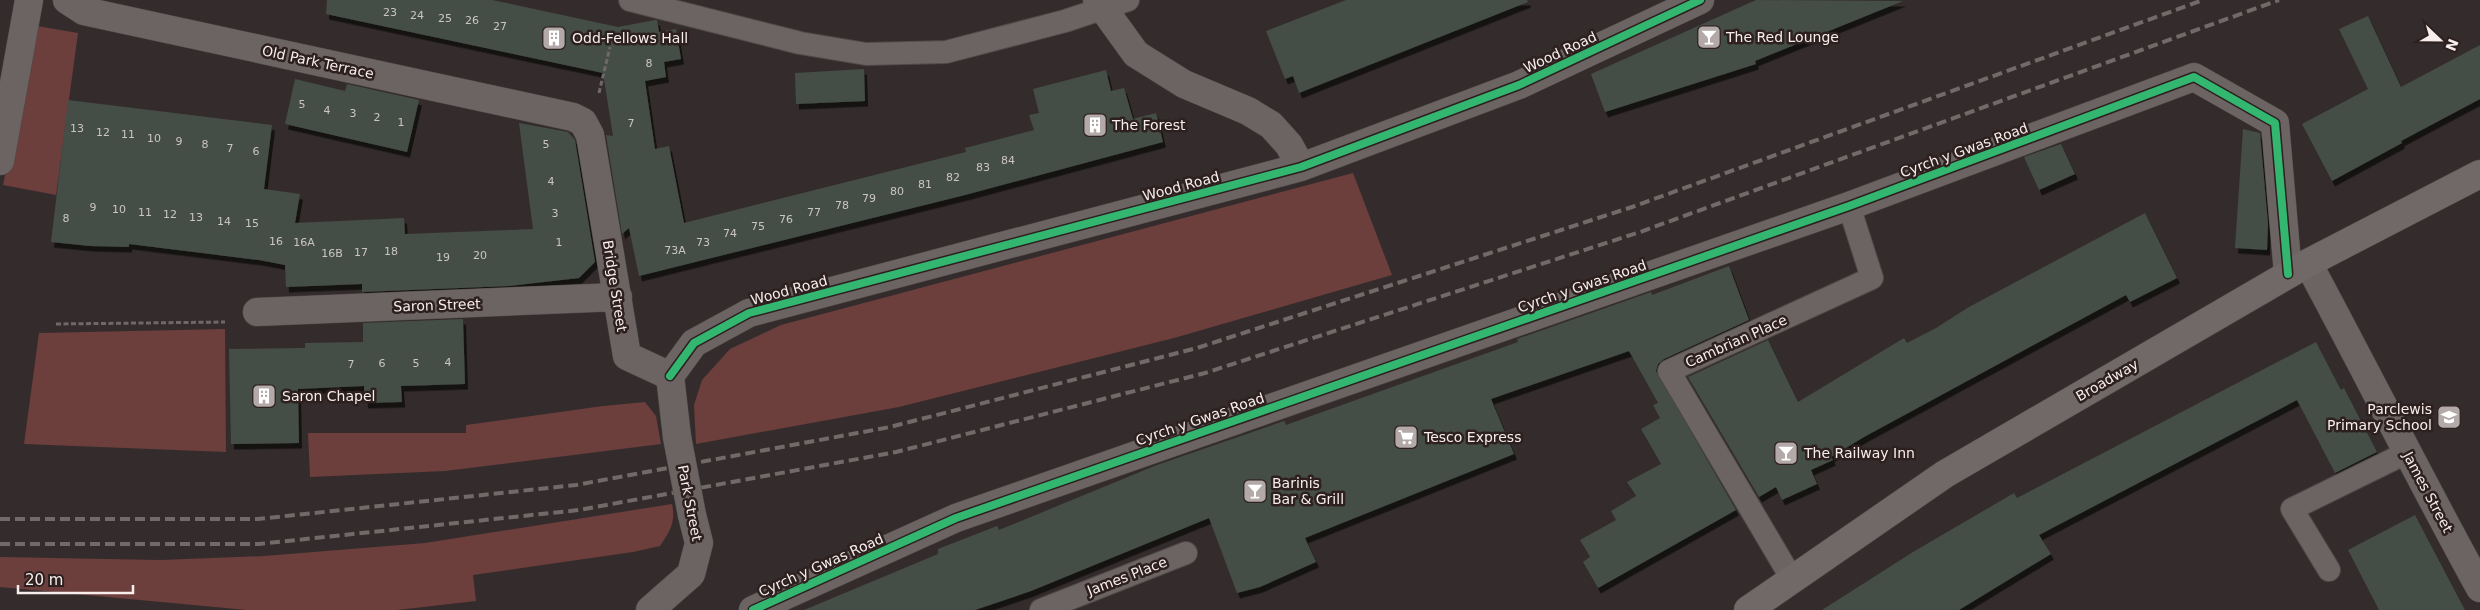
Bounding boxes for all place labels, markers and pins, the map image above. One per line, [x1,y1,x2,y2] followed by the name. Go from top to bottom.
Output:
[1696,24,1722,50] bar icon: The Red Lounge
[541,25,567,51] building icon: Odd-Fellows Hall
[1725,29,1839,45] place label: The Red Lounge
[572,30,688,46] place label: Odd-Fellows Hall
[1082,112,1108,138] building icon: The Forest
[1111,117,1186,133] place label: The Forest
[251,383,277,409] building icon: Saron Chapel
[282,388,375,404] place label: Saron Chapel
[2327,401,2432,433] place label: Parclewis Primary School
[2436,404,2462,430] school or university icon: Parclewis Primary School
[1393,424,1419,450] supermarket icon: Tesco Express
[1423,429,1521,445] place label: Tesco Express
[1773,440,1799,466] bar icon: The Railway Inn
[1803,445,1915,461] place label: The Railway Inn
[1272,475,1344,507] place label: Barinis Bar & Grill
[1242,478,1268,504] bar icon: Barinis Bar & Grill

